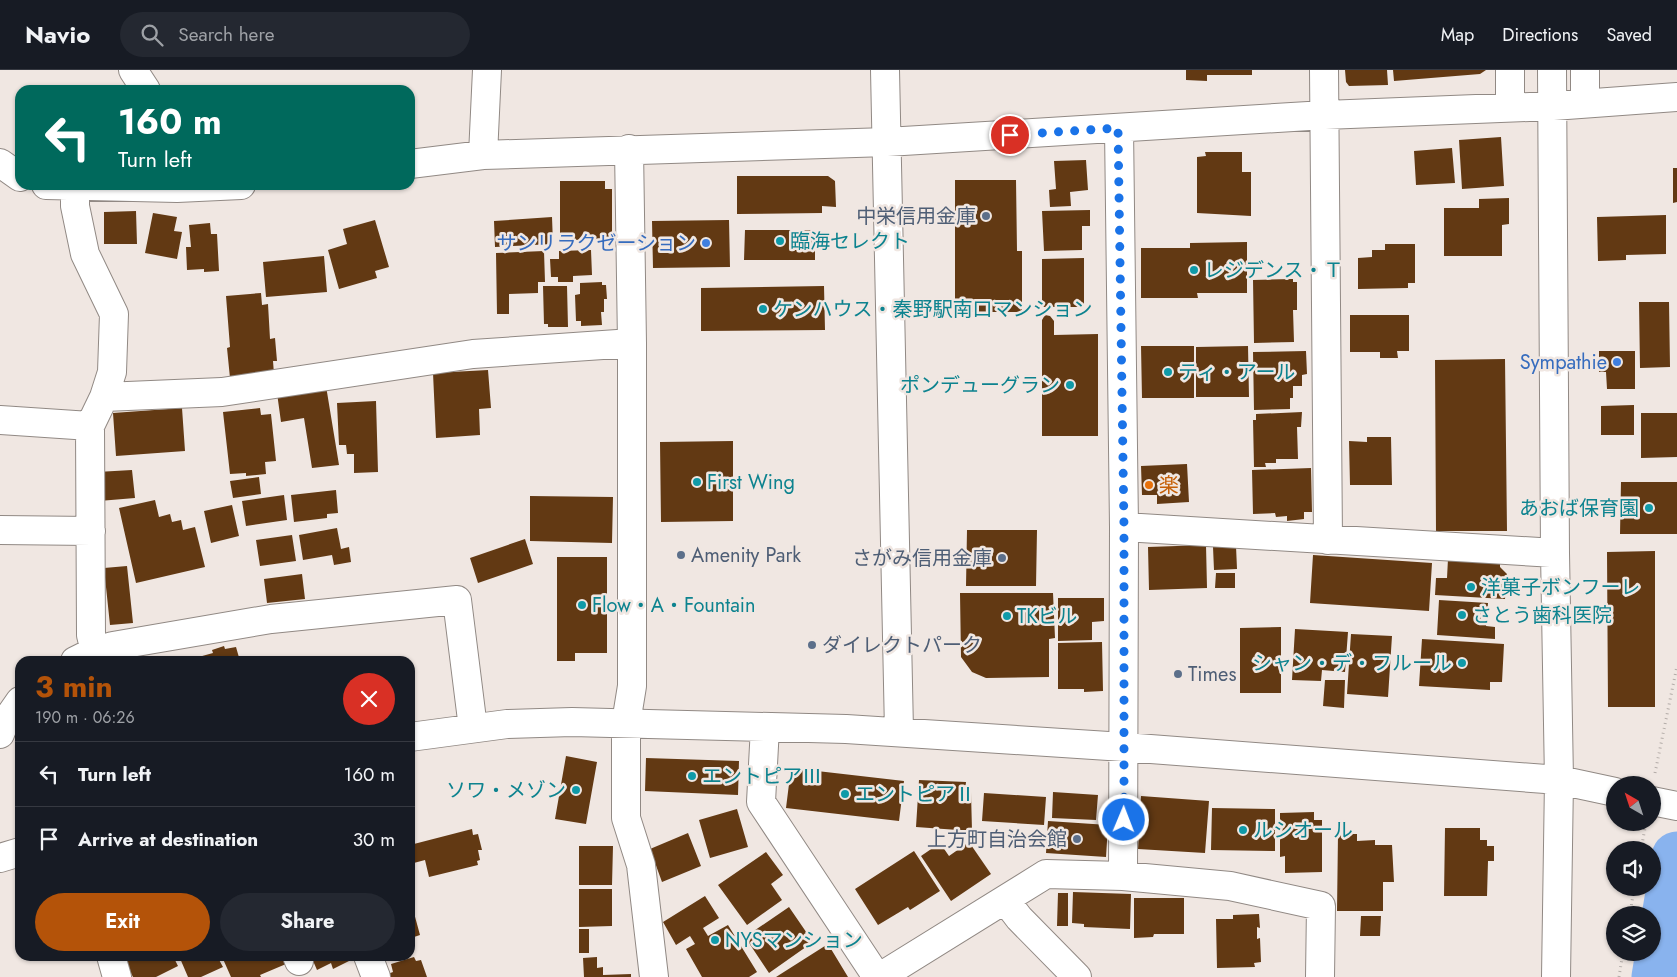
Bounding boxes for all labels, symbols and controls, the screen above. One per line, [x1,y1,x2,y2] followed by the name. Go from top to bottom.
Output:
[120,12,470,57] search box
[25,17,90,52] text: Navio
[138,21,166,49] icon: search
[178,21,274,48] text: Search here
[1441,22,1474,48] text: Map
[1502,22,1578,48] text: Directions
[1606,22,1652,48] text: Saved
[118,97,222,147] text: 160 m
[35,105,100,170] icon: left
[989,114,1031,156] pin
[996,121,1024,149] icon: arrive
[118,143,192,175] text: Turn left
[856,202,976,231] place label: 中栄信用金庫
[980,210,992,222] marker: 中栄信用金庫
[790,227,910,256] place label: 臨海セレクト
[496,229,696,258] place label: サンリラクゼーション
[774,235,786,247] marker: 臨海セレクト
[700,237,712,249] marker: サンリラクゼーション
[1204,256,1344,285] place label: レジデンス・Ｔ
[1188,264,1200,276] marker: レジデンス・Ｔ
[773,295,1092,324] place label: ケンハウス・秦野駅南口マンション
[757,303,769,315] marker: ケンハウス・秦野駅南口マンション
[1520,348,1607,377] place label: Sympathie
[1611,356,1623,368] marker: Sympathie
[1178,358,1296,387] place label: ティ・アール
[1162,366,1174,378] marker: ティ・アール
[900,371,1060,400] place label: ポンデューグラン
[1064,379,1076,391] marker: ポンデューグラン
[707,468,795,497] place label: First Wing
[1159,471,1179,500] place label: 楽
[691,476,703,488] marker: First Wing
[1143,479,1155,491] marker: 楽
[1519,494,1639,523] place label: あおば保育園
[1643,502,1655,514] marker: あおば保育園
[691,541,801,570] place label: Amenity Park
[852,544,992,573] place label: さがみ信用金庫
[675,549,687,561] marker: Amenity Park
[996,552,1008,564] marker: さがみ信用金庫
[1481,573,1640,602] place label: 洋菓子ボンフーレ
[1465,581,1477,593] marker: 洋菓子ボンフーレ
[592,591,755,620] place label: Flow・A・Fountain
[576,599,588,611] marker: Flow・A・Fountain
[1472,601,1612,630] place label: さとう歯科医院
[1017,602,1078,631] place label: TKビル
[1456,609,1468,621] marker: さとう歯科医院
[1001,610,1013,622] marker: TKビル
[822,631,982,660] place label: ダイレクトパーク
[806,639,818,651] marker: ダイレクトパーク
[1252,649,1452,678] place label: シャン・デ・フルール
[1456,657,1468,669] marker: シャン・デ・フルール
[1188,660,1236,689] place label: Times
[35,665,113,708] text: 3 min
[1172,668,1184,680] marker: Times
[343,673,395,725] button: close
[35,706,135,729] text: 190 m · 06:26
[35,760,63,788] icon: left
[78,761,151,788] text: Turn left
[344,761,395,788] text: 160 m
[702,762,822,791] place label: エントピアⅢ
[686,770,698,782] marker: エントピアⅢ
[446,776,566,805] place label: ソワ・メゾン
[1606,776,1661,831] north arrow
[1606,776,1661,961] map controls
[855,780,975,809] place label: エントピアⅡ
[570,784,582,796] marker: ソワ・メゾン
[839,788,851,800] marker: エントピアⅡ
[1097,793,1149,845] position arrow
[1253,816,1353,845] place label: ルシオール
[1237,824,1249,836] marker: ルシオール
[35,825,63,853] icon: arrive
[927,825,1067,854] place label: 上方町自治会館
[78,826,258,853] text: Arrive at destination
[353,826,395,853] text: 30 m
[1071,833,1083,845] marker: 上方町自治会館
[1606,841,1661,896] button: sound
[35,893,210,951] button: Exit
[220,893,395,951] button: Share
[1606,906,1661,961] button: layers
[725,926,863,955] place label: NYSマンション
[709,934,721,946] marker: NYSマンション

